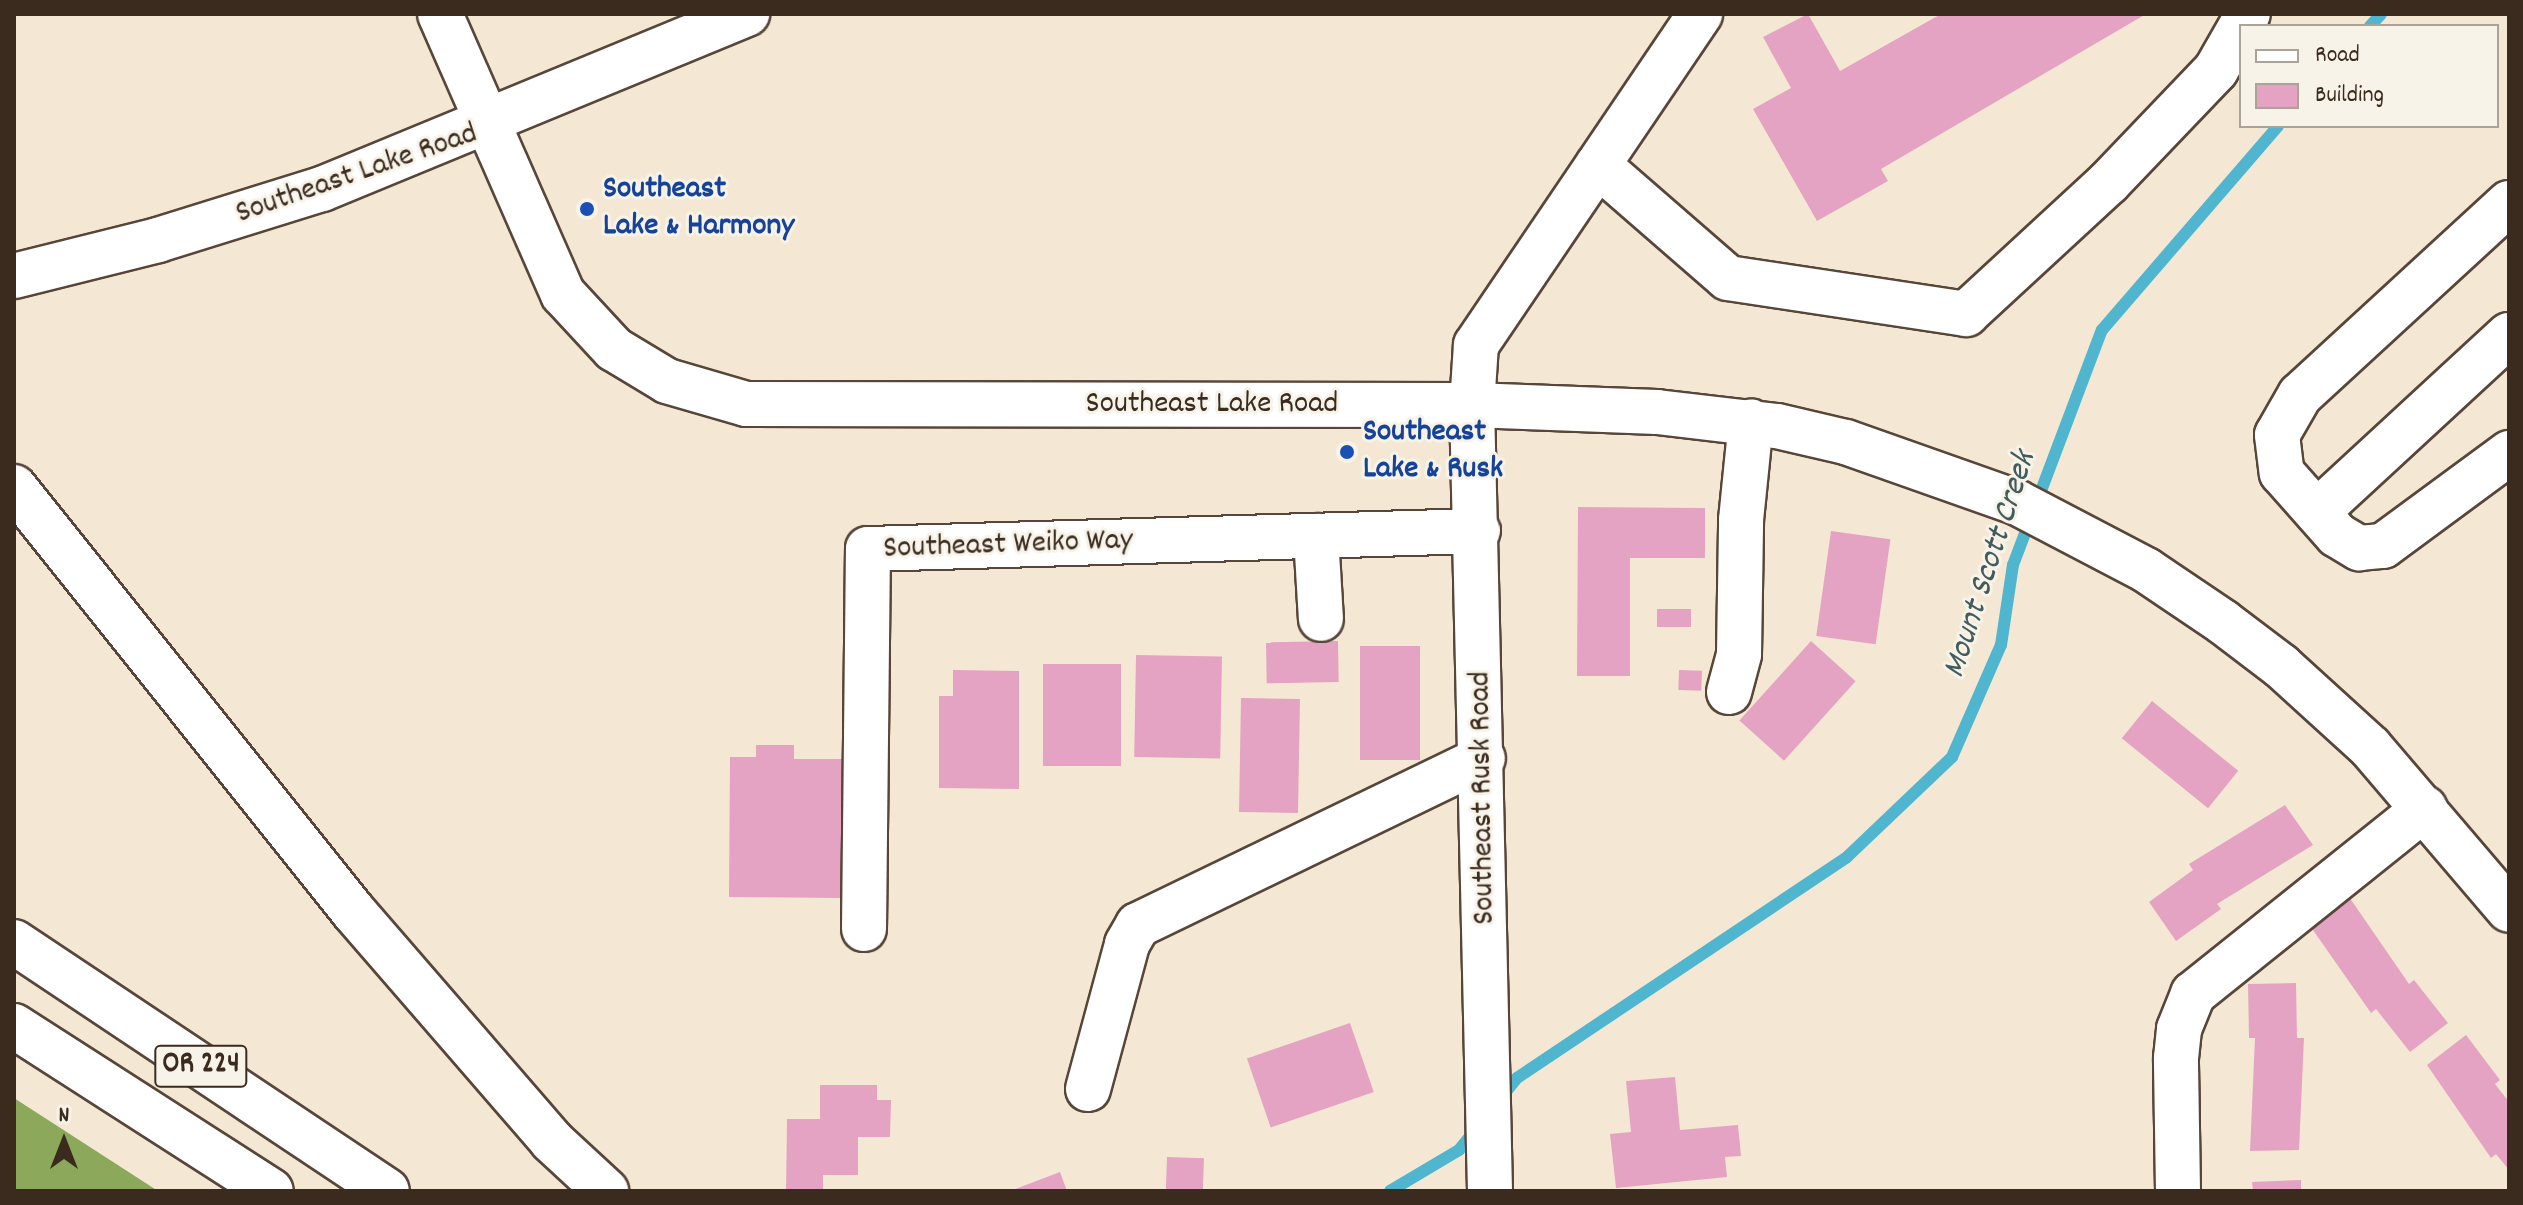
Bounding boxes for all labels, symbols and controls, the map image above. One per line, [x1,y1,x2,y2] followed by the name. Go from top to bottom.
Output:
[2239,24,2499,128] legend
[2315,39,2360,73] text: Road
[2315,79,2384,113] text: Building
[231,116,483,234] street label: Southeast Lake Road
[603,172,794,247] place label: Southeast Lake & Harmony
[578,200,596,218] marker: Southeast Lake & Harmony
[1086,386,1338,424] street label: Southeast Lake Road
[1363,415,1503,490] place label: Southeast Lake & Rusk
[1338,443,1356,461] marker: Southeast Lake & Rusk
[1935,447,2047,683] water label: Mount Scott Creek
[883,522,1133,570] street label: Southeast Weiko Way
[1463,671,1505,925] street label: Southeast Rusk Road
[153,1040,249,1092] road number: OR 224
[24,1101,104,1181] north arrow
[59,1101,69,1132] text: N

